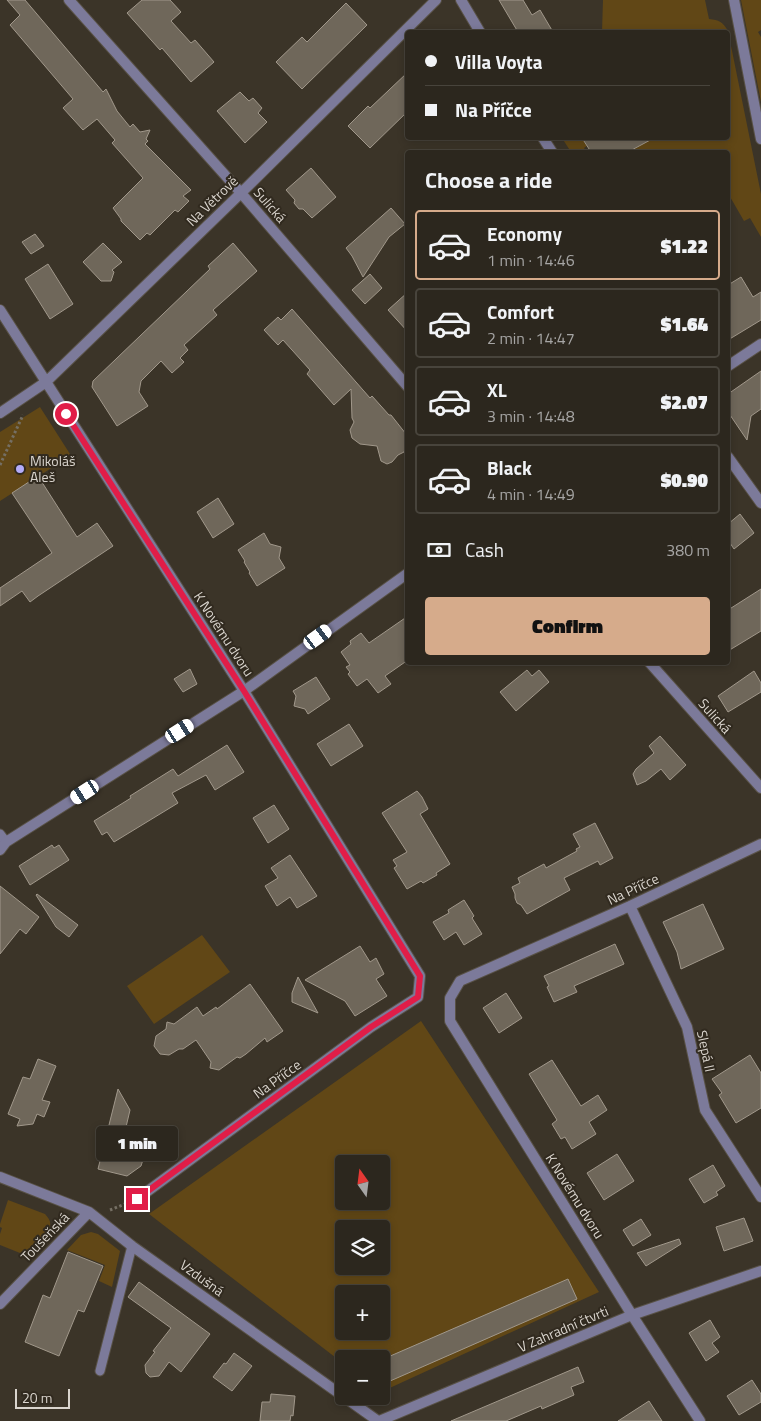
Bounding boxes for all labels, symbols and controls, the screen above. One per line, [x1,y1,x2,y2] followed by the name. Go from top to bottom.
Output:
[455,47,542,76] text: Villa Voyta
[455,95,532,124] text: Na Příčce
[425,163,552,197] text: Choose a ride
[181,171,242,231] street label: Na Větrově
[249,182,292,227] street label: Sulická
[487,219,562,248] text: Economy
[427,223,472,268] icon: car
[661,231,708,260] text: $1.22
[487,248,575,272] text: 1 min · 14:46
[487,297,554,326] text: Comfort
[427,301,472,346] icon: car
[661,309,708,338] text: $1.64
[487,326,575,350] text: 2 min · 14:47
[487,375,507,404] text: XL
[427,379,472,424] icon: car
[661,387,708,416] text: $2.07
[55,403,77,425] route start
[487,404,575,428] text: 3 min · 14:48
[30,450,76,487] place label: Mikoláš Aleš
[487,453,532,482] text: Black
[427,457,472,502] icon: car
[14,463,26,475] marker: Mikoláš Aleš
[661,465,708,494] text: $0.90
[487,482,575,506] text: 4 min · 14:49
[465,535,504,564] text: Cash
[425,536,453,564] icon: cash
[666,538,710,562] text: 380 m
[189,587,260,680] street label: K Novému dvoru
[425,597,710,655] button: Confirm
[301,622,334,652] car
[694,693,737,738] street label: Sulická
[163,717,196,745] car
[68,778,101,806] car
[603,867,662,910] street label: Na Příčce
[692,1028,721,1074] street label: Slepá II
[248,1054,305,1103] street label: Na Příčce
[96,1126,178,1162] callout: 1 min
[117,1131,157,1155] text: 1 min
[541,1149,610,1243] street label: K Novému dvoru
[335,1155,390,1210] north arrow
[335,1155,390,1405] map controls
[126,1188,148,1210] route end
[15,1207,74,1266] street label: Toušeňská
[335,1220,390,1275] button: layers
[176,1254,229,1301] street label: Vzdušná
[335,1285,390,1340] button: +
[514,1300,611,1357] street label: V Zahradní čtvrti
[335,1350,390,1405] button: −
[15,1386,70,1409] scale bar
[22,1387,52,1408] text: 20 m

